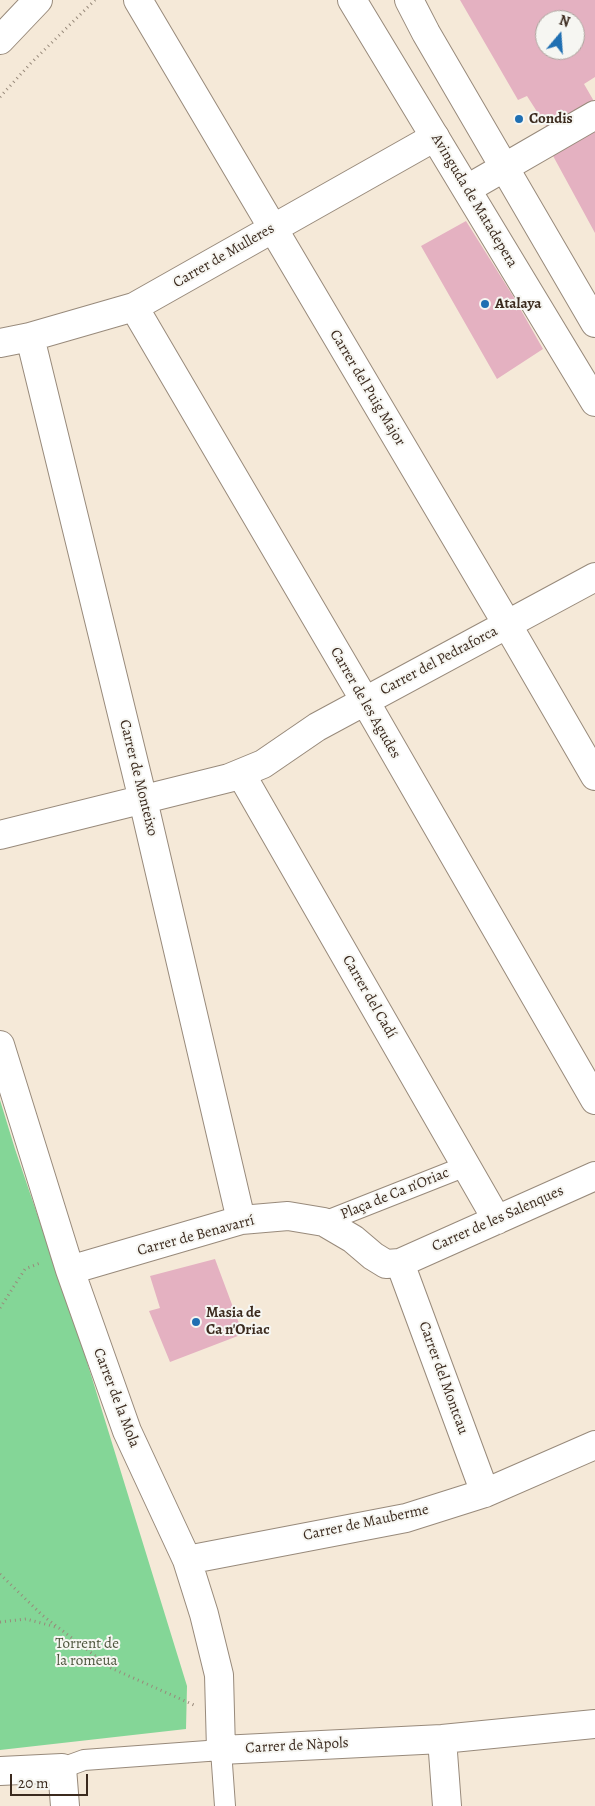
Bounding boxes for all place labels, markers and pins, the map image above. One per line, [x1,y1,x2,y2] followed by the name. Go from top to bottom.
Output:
[529,110,573,128] place label: Condis
[513,113,525,125] marker: Condis
[495,295,542,313] place label: Atalaya
[479,298,491,310] marker: Atalaya
[206,1304,270,1339] place label: Masia de Ca n'Oriac
[190,1316,202,1328] marker: Masia de Ca n'Oriac

